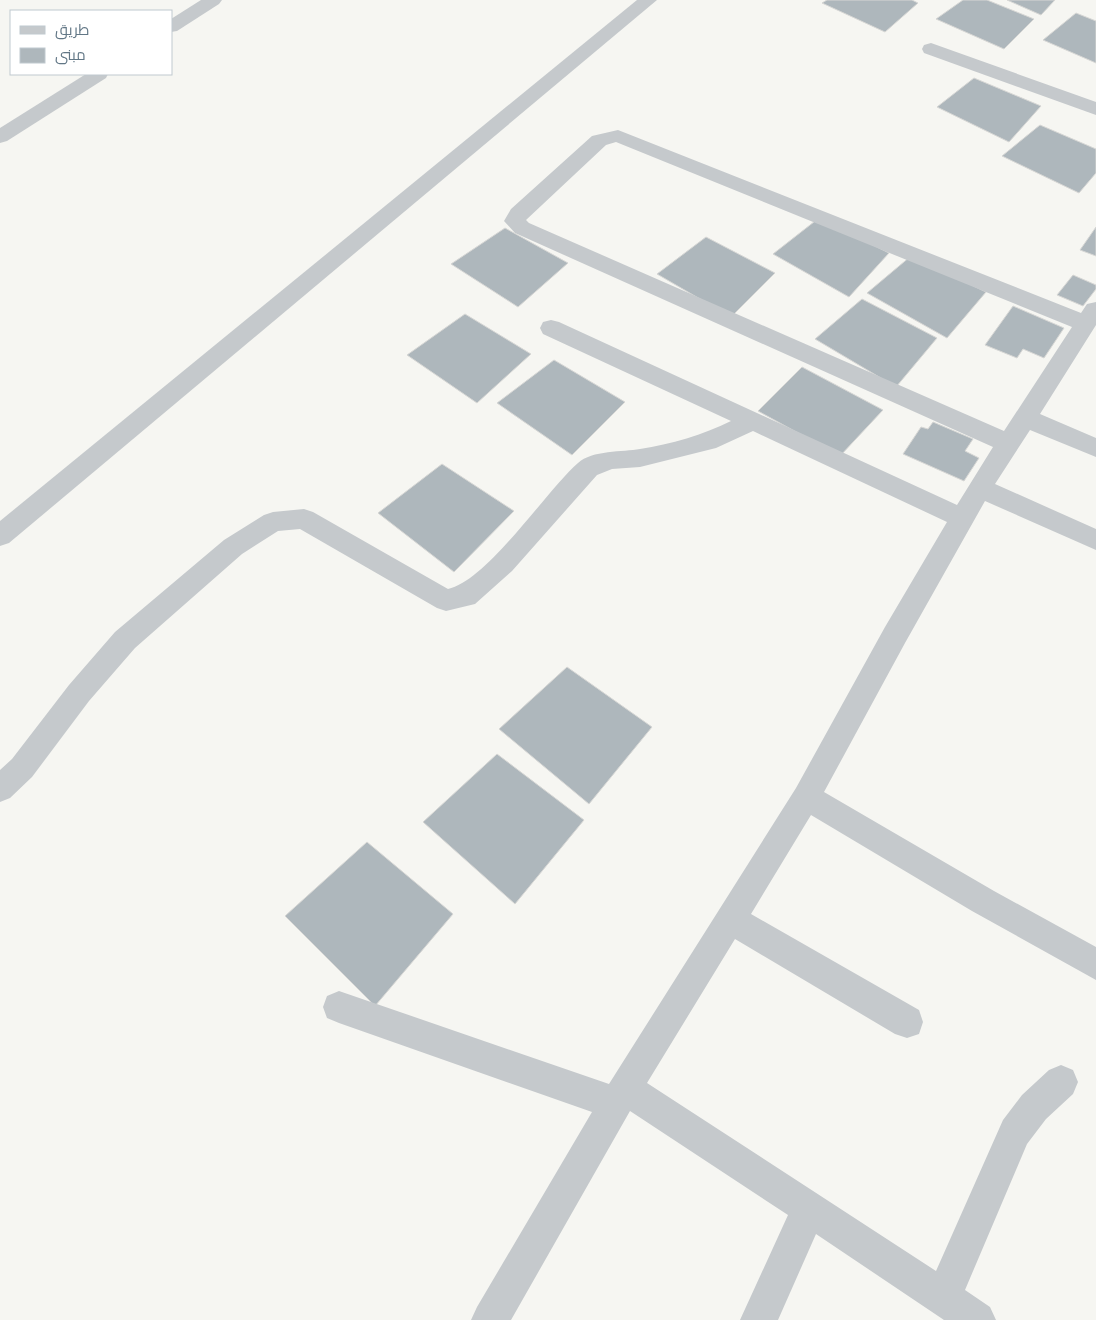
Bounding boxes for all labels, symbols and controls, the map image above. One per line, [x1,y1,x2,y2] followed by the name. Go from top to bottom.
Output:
[10,10,172,75] legend
[55,18,89,41] text: طريق
[55,43,86,66] text: مبنى

